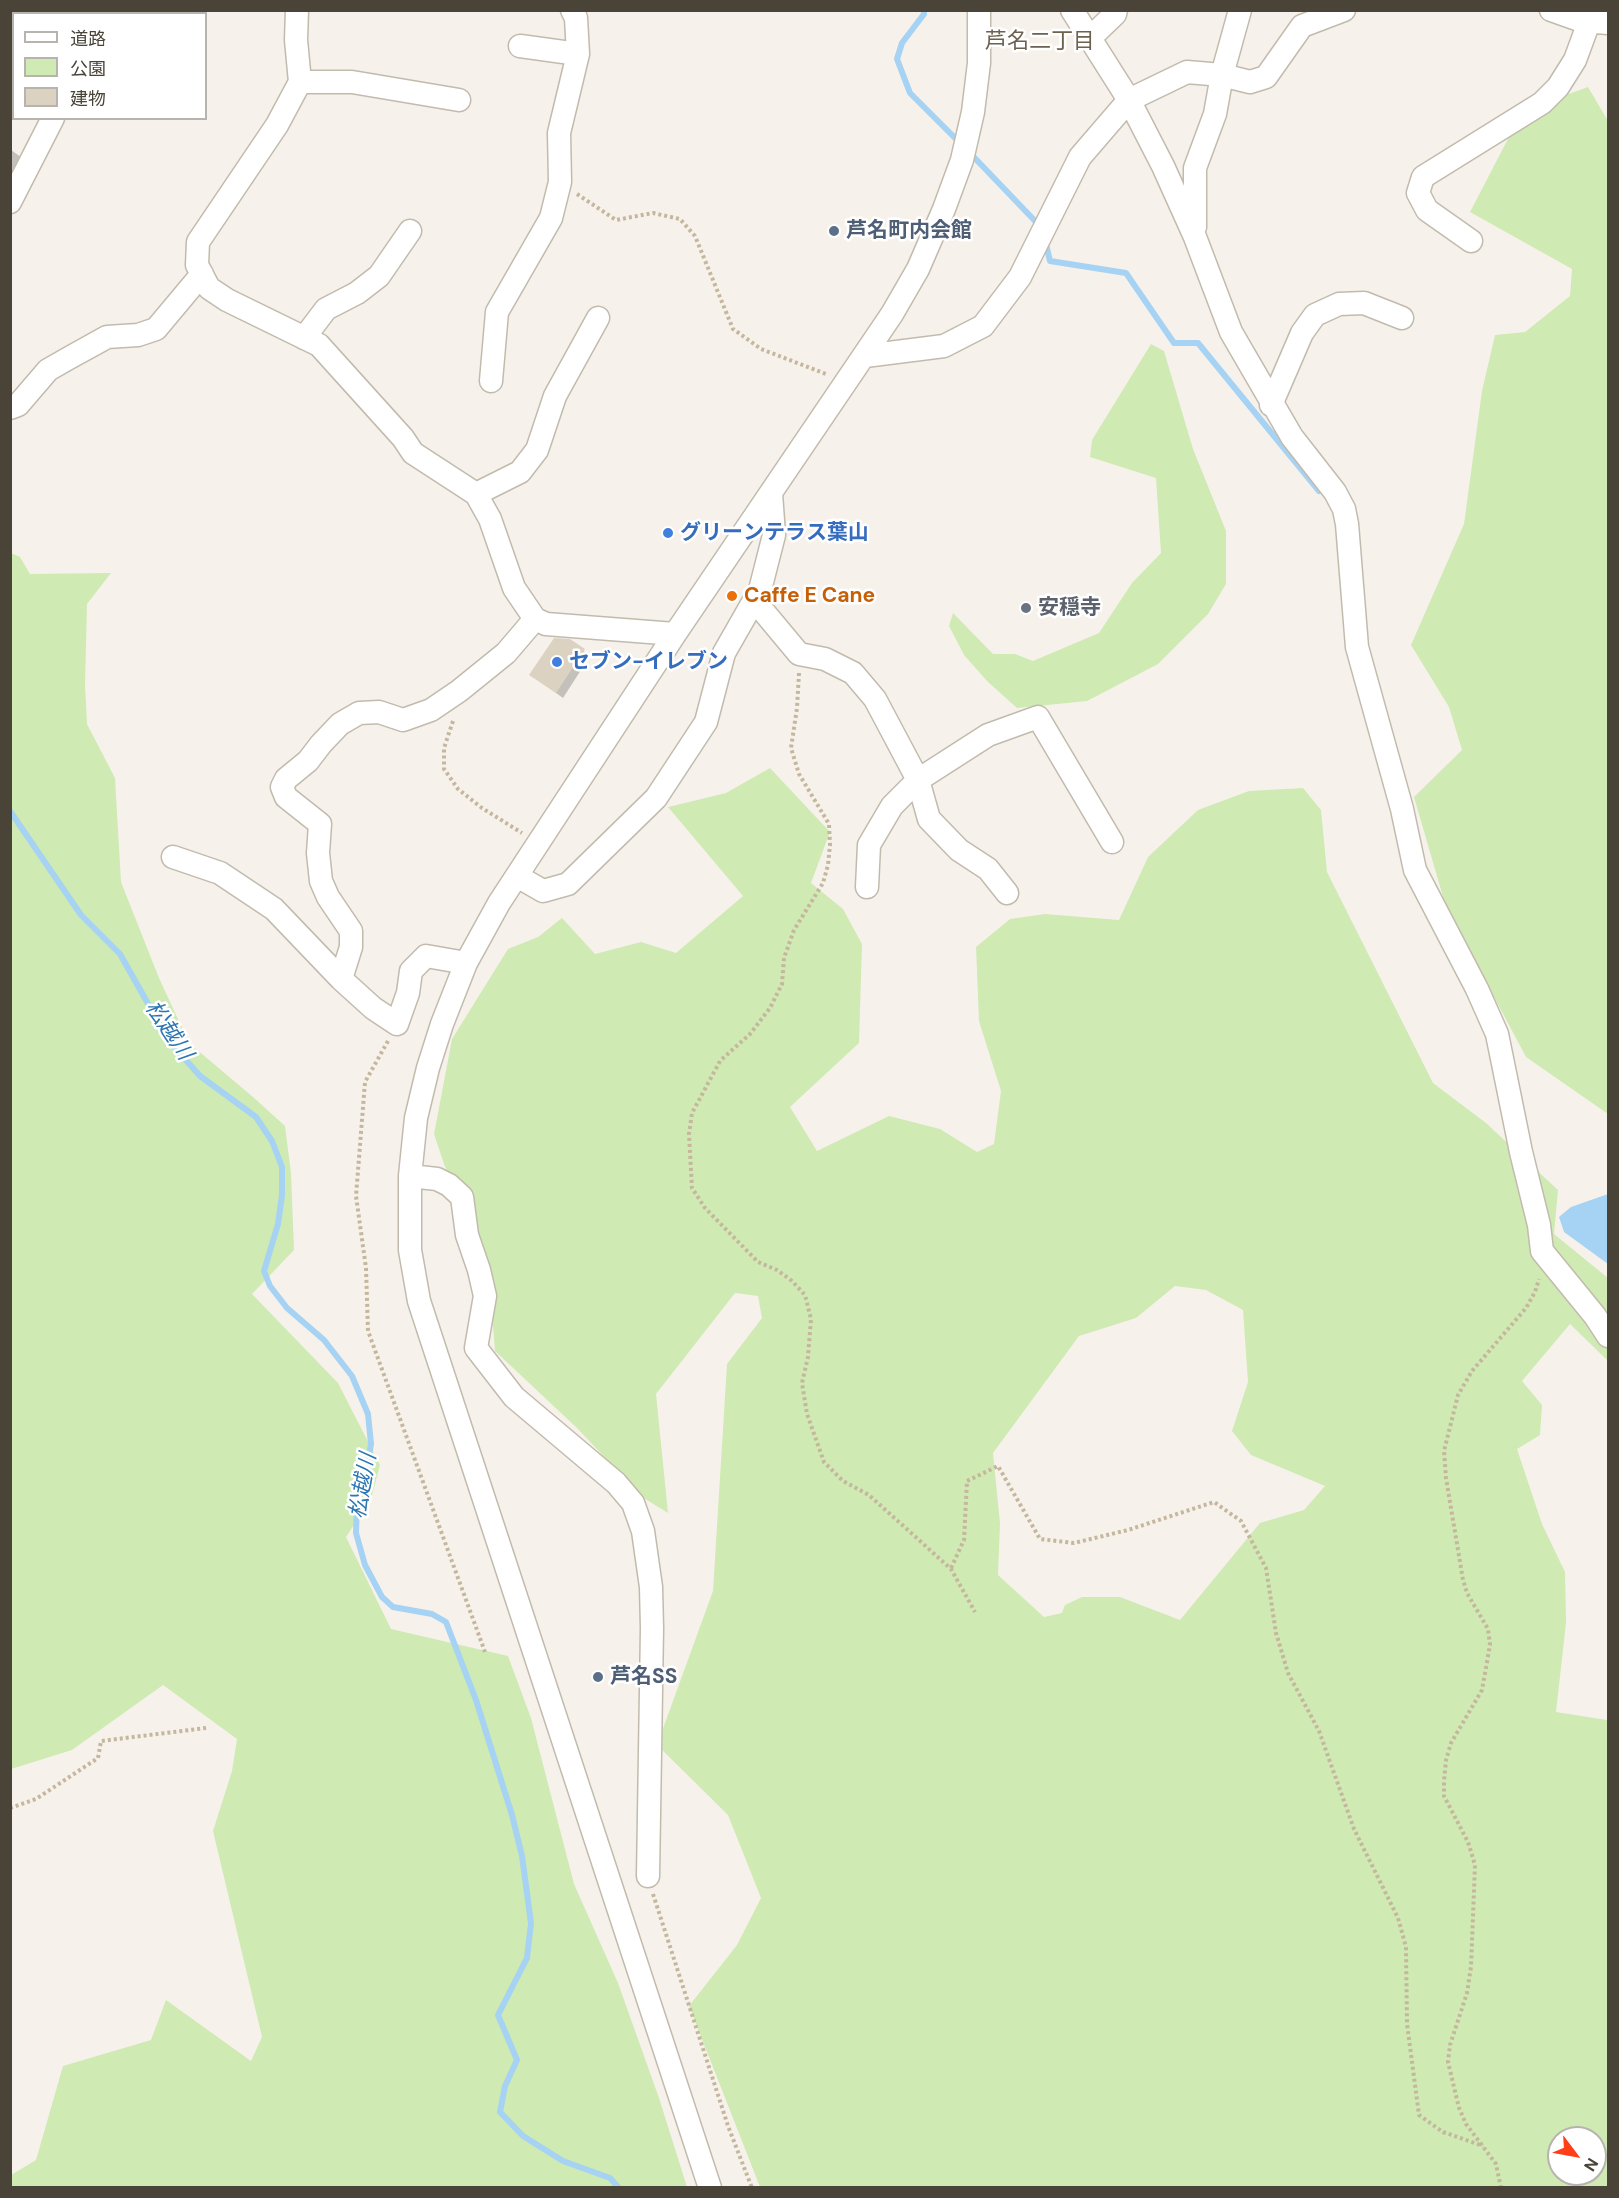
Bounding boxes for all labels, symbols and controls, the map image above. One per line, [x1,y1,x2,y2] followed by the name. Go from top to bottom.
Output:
[12,12,207,120] legend
[70,27,106,51] text: 道路
[985,29,1095,55] district label: 芦名二丁目
[70,57,106,81] text: 公園
[70,87,106,111] text: 建物
[846,218,972,244] place label: 芦名町内会館
[827,224,841,238] marker: 芦名町内会館
[680,520,869,546] place label: グリーンテラス葉山
[661,526,675,540] marker: グリーンテラス葉山
[744,583,875,609] place label: Caffe E Cane
[725,589,739,603] marker: Caffe E Cane
[1038,595,1101,621] place label: 安穏寺
[1019,601,1033,615] marker: 安穏寺
[569,649,728,675] place label: セブン-イレブン
[550,655,564,669] marker: セブン-イレブン
[139,996,197,1066] water label: 松越川
[345,1451,383,1521] water label: 松越川
[610,1664,677,1690] place label: 芦名SS
[591,1670,605,1684] marker: 芦名SS
[1547,2126,1607,2186] north arrow
[1579,2154,1603,2175] text: N

